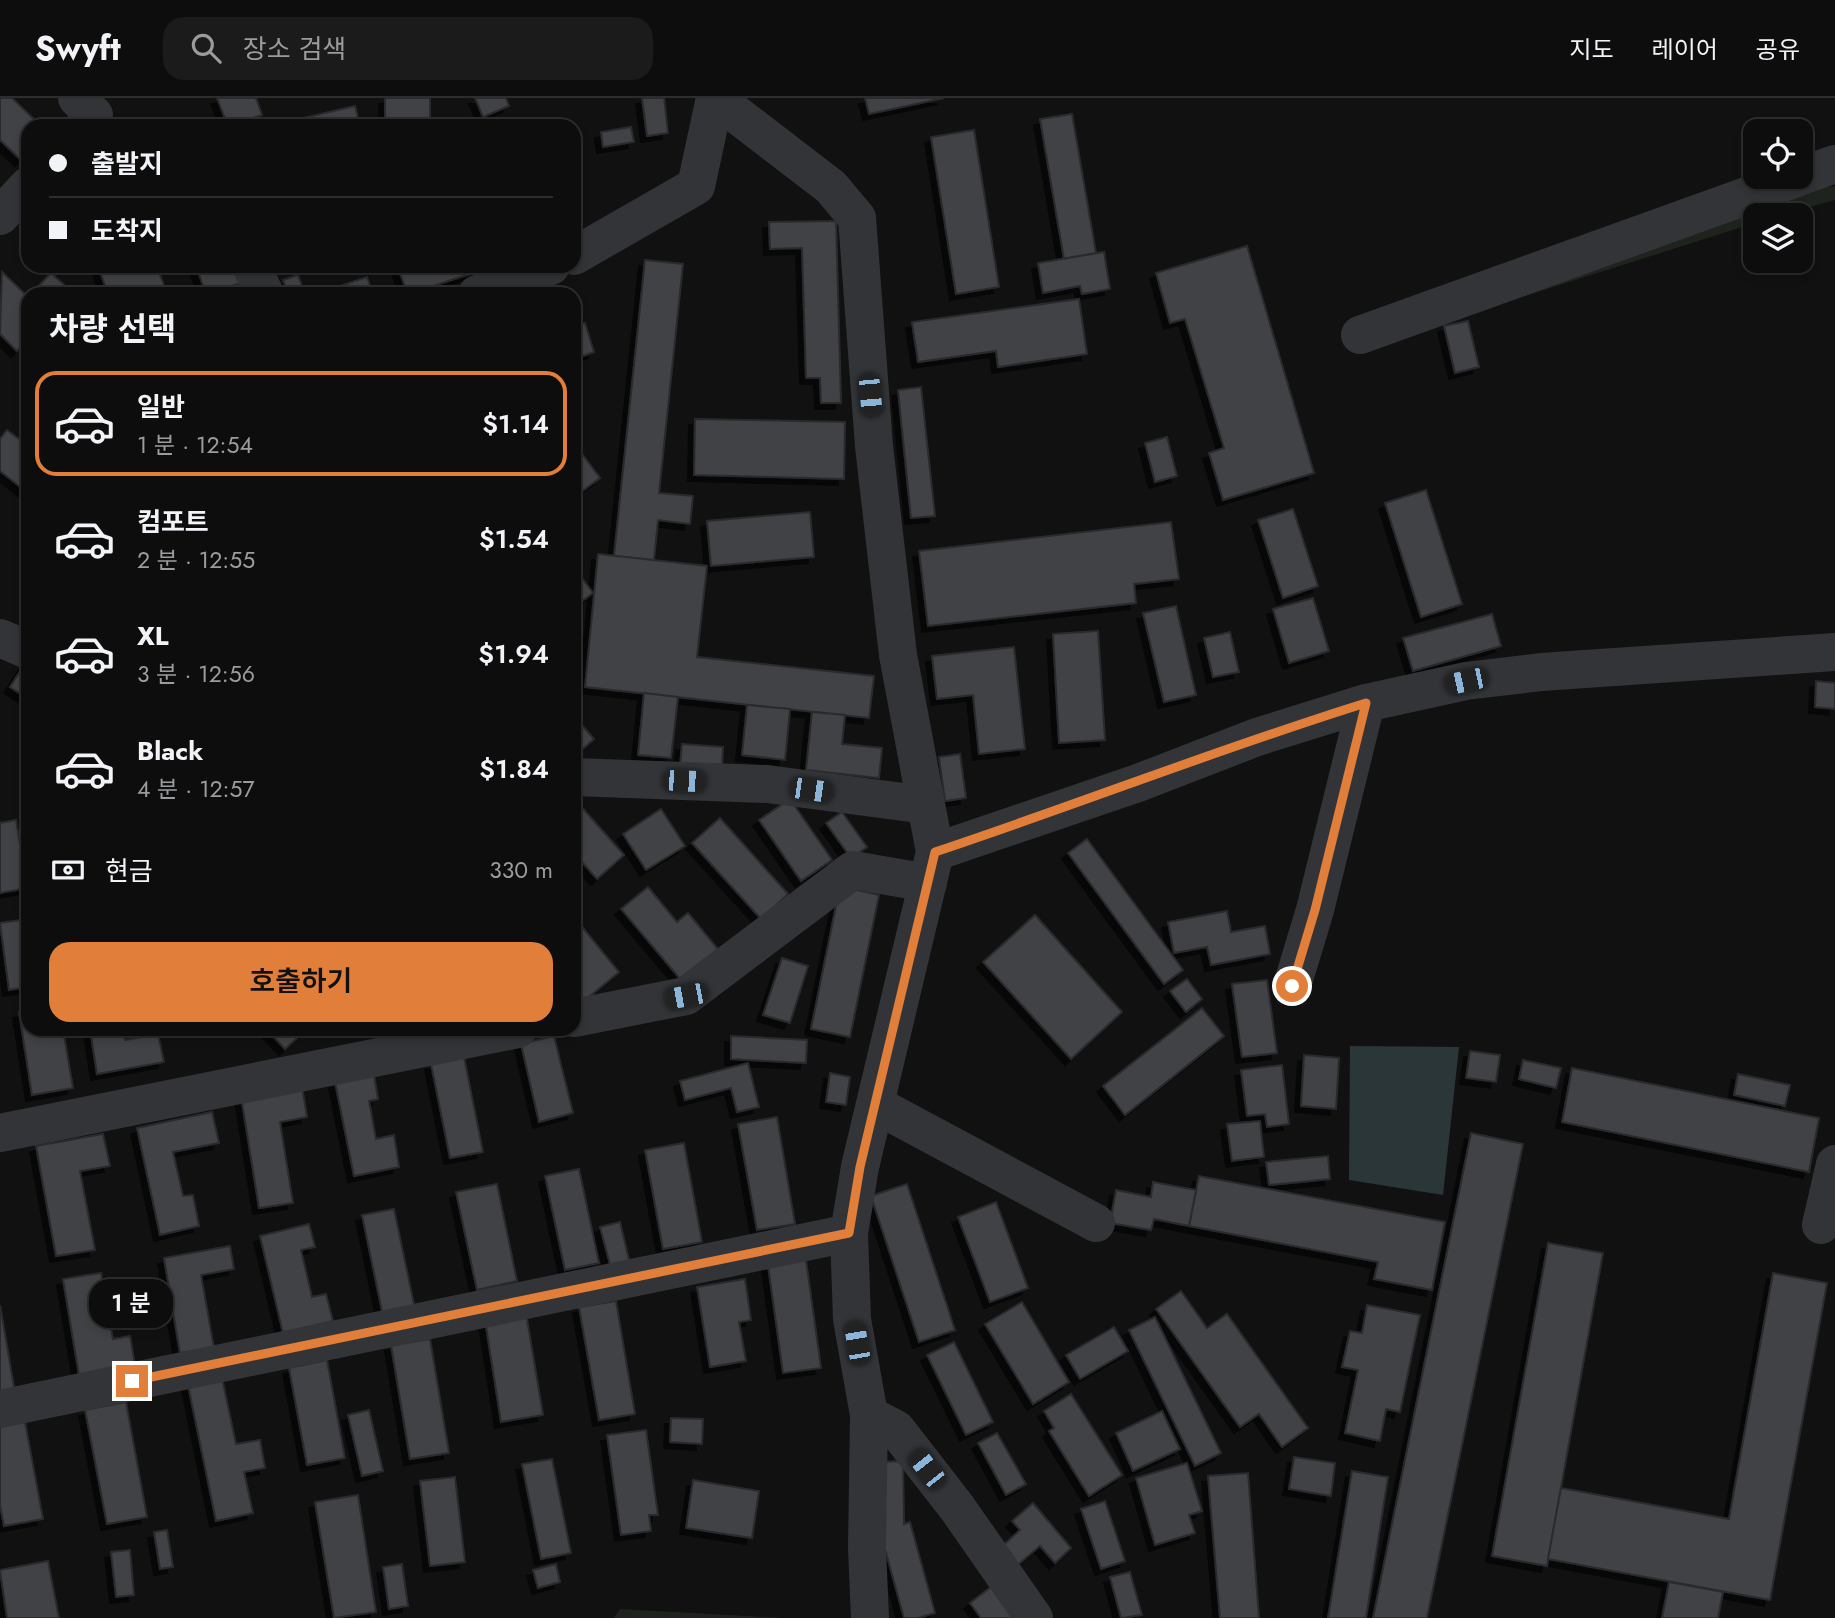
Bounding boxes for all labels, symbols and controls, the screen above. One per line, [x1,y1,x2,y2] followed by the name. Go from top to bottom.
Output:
[163,17,653,80] search box
[35,25,121,72] text: Swyft
[187,29,225,67] icon: search
[243,30,346,68] text: 장소 검색
[1569,32,1614,67] text: 지도
[1652,32,1718,67] text: 레이어
[1756,32,1800,67] text: 공유
[1743,119,1813,273] map controls
[1743,119,1813,189] button: locate
[91,145,163,183] text: 출발지
[1743,203,1813,273] button: layers
[91,212,163,250] text: 도착지
[49,306,176,352] text: 차량 선택
[858,373,883,417] car
[137,388,185,426] text: 일반
[53,392,116,455] icon: car
[482,405,549,443] text: $1.14
[137,428,253,462] text: 1 분 · 12:54
[137,503,209,541] text: 컴포트
[53,507,116,570] icon: car
[479,520,549,558] text: $1.54
[137,543,255,577] text: 2 분 · 12:55
[137,617,169,655] text: XL
[53,622,116,685] icon: car
[478,635,549,673] text: $1.94
[137,657,255,691] text: 3 분 · 12:56
[1444,666,1489,696] car
[137,732,203,770] text: Black
[53,737,116,800] icon: car
[479,750,549,788] text: $1.84
[663,770,706,792] car
[137,772,255,806] text: 4 분 · 12:57
[789,777,834,803] car
[49,851,87,889] icon: cash
[105,852,153,890] text: 현금
[489,853,553,887] text: 330 m
[49,942,553,1022] button: 호출하기
[1276,970,1308,1002] route start
[664,982,709,1010] car
[90,1280,174,1328] callout: 1 분
[111,1286,151,1320] text: 1 분
[844,1320,871,1366] car
[116,1365,148,1397] route end
[906,1446,949,1492] car

